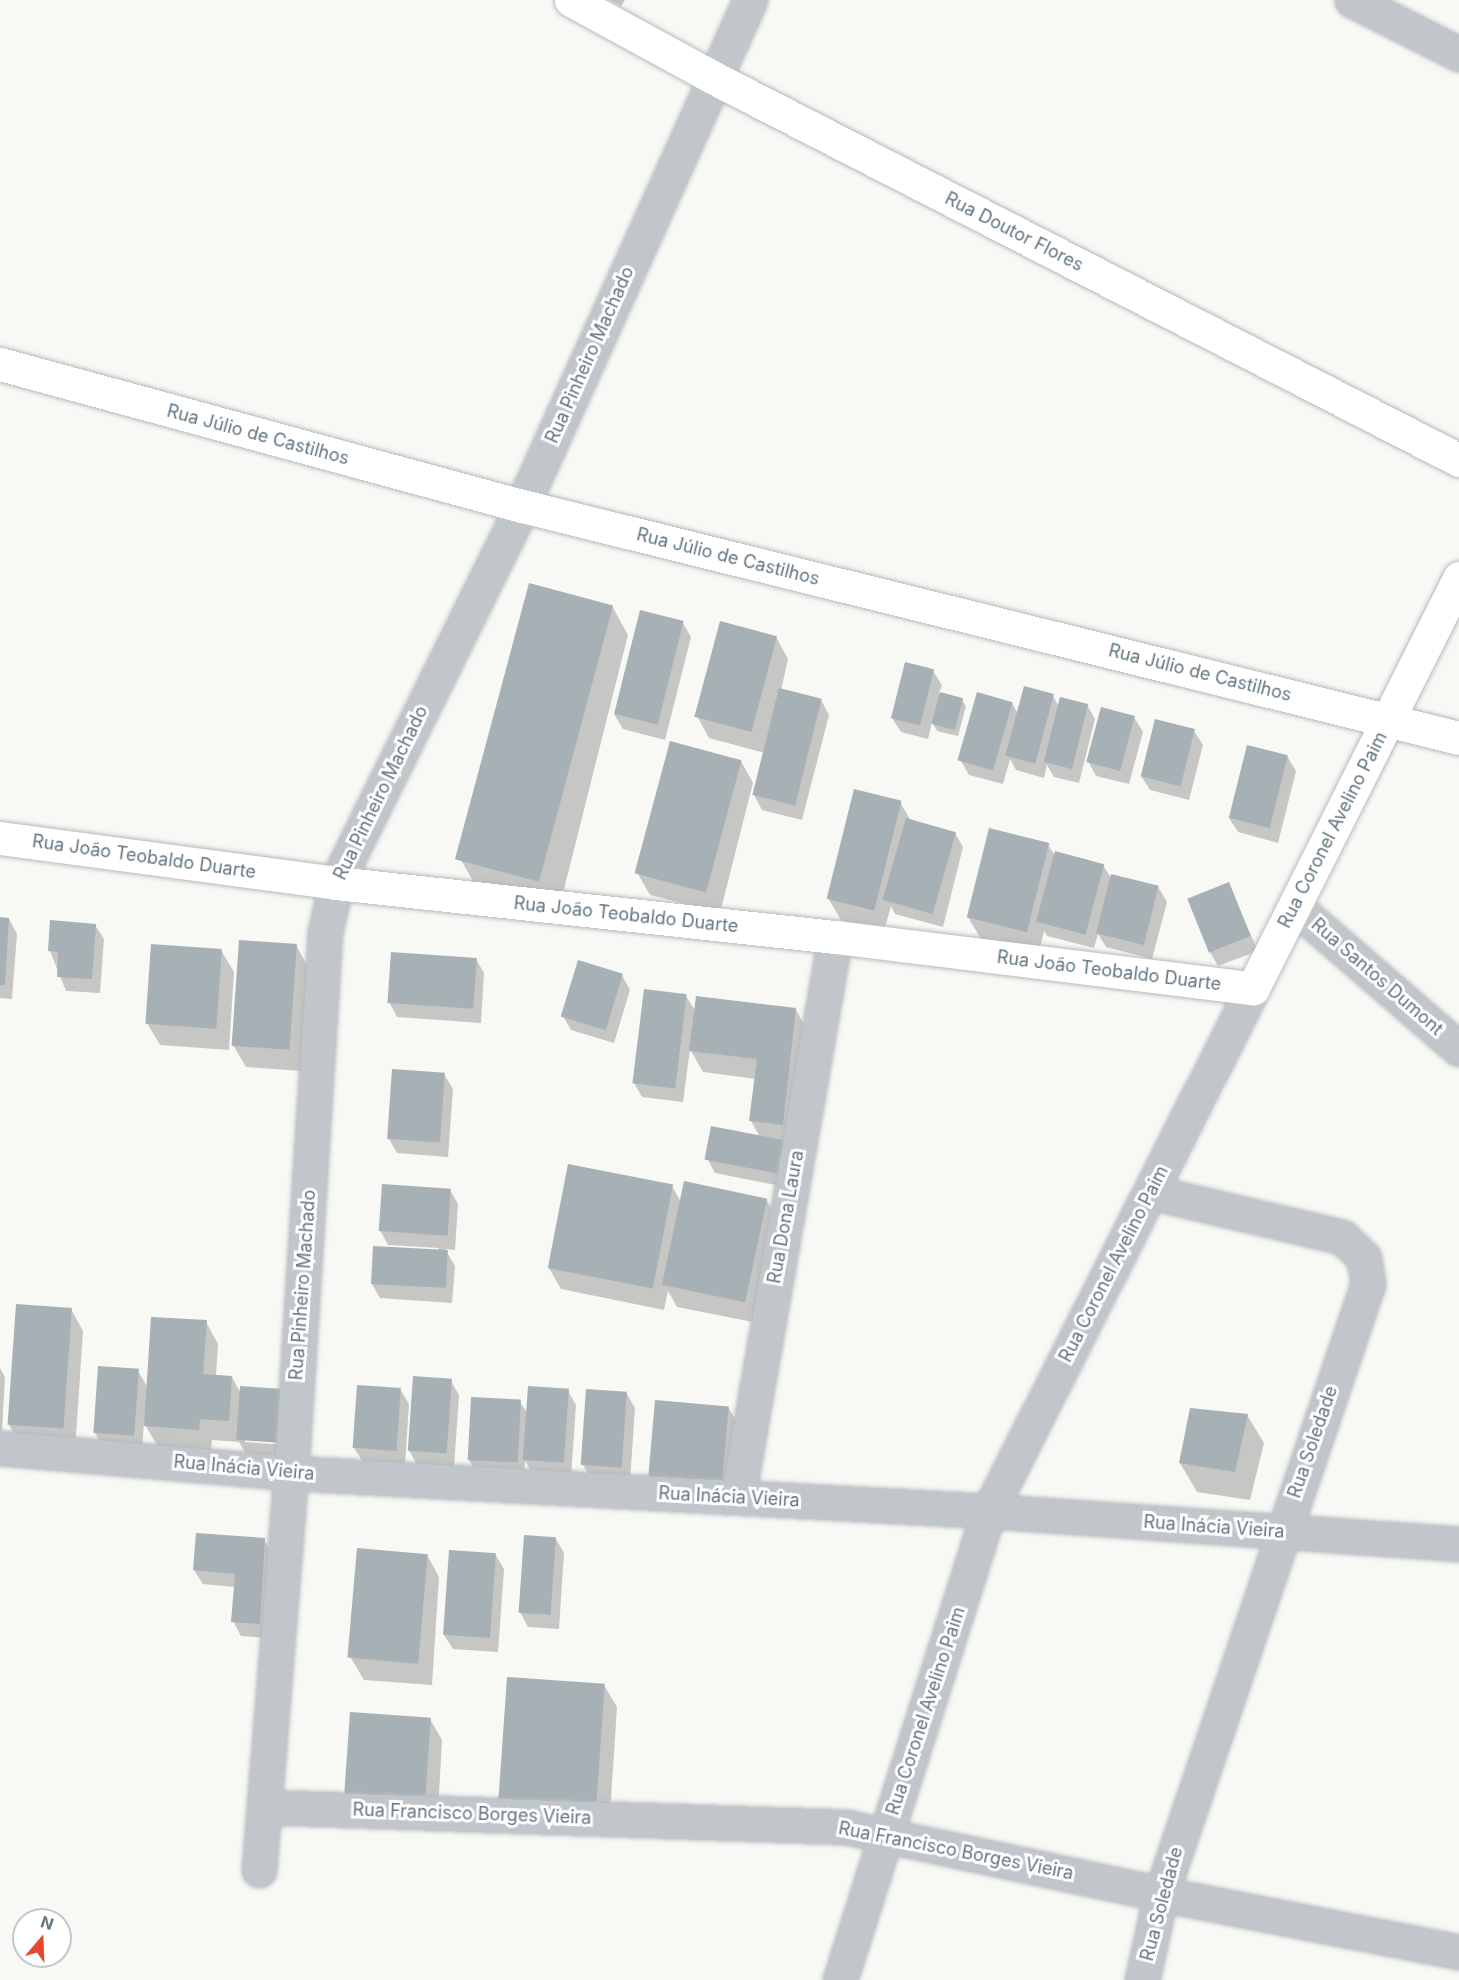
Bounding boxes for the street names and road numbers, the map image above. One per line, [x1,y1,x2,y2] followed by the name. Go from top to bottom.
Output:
[941,188,1087,276] street label: Rua Doutor Flores
[541,263,639,447] street label: Rua Pinheiro Machado
[165,400,351,470] street label: Rua Júlio de Castilhos
[634,524,822,590] street label: Rua Júlio de Castilhos
[1106,640,1294,706] street label: Rua Júlio de Castilhos
[329,702,433,884] street label: Rua Pinheiro Machado
[1274,728,1392,932] street label: Rua Coronel Avelino Paim
[31,831,257,883] street label: Rua João Teobaldo Duarte
[513,892,739,938] street label: Rua João Teobaldo Duarte
[1307,914,1447,1040] street label: Rua Santos Dumont
[996,947,1222,995] street label: Rua João Teobaldo Duarte
[764,1149,808,1285] street label: Rua Dona Laura
[1055,1162,1173,1366] street label: Rua Coronel Avelino Paim
[286,1189,320,1381] street label: Rua Pinheiro Machado
[1284,1383,1342,1501] street label: Rua Soledade
[173,1451,315,1485] street label: Rua Inácia Vieira
[658,1483,800,1511] street label: Rua Inácia Vieira
[1143,1511,1285,1543] street label: Rua Inácia Vieira
[882,1604,970,1818] street label: Rua Coronel Avelino Paim
[352,1799,592,1829] street label: Rua Francisco Borges Vieira
[837,1818,1075,1884] street label: Rua Francisco Borges Vieira
[1136,1845,1188,1963] street label: Rua Soledade

